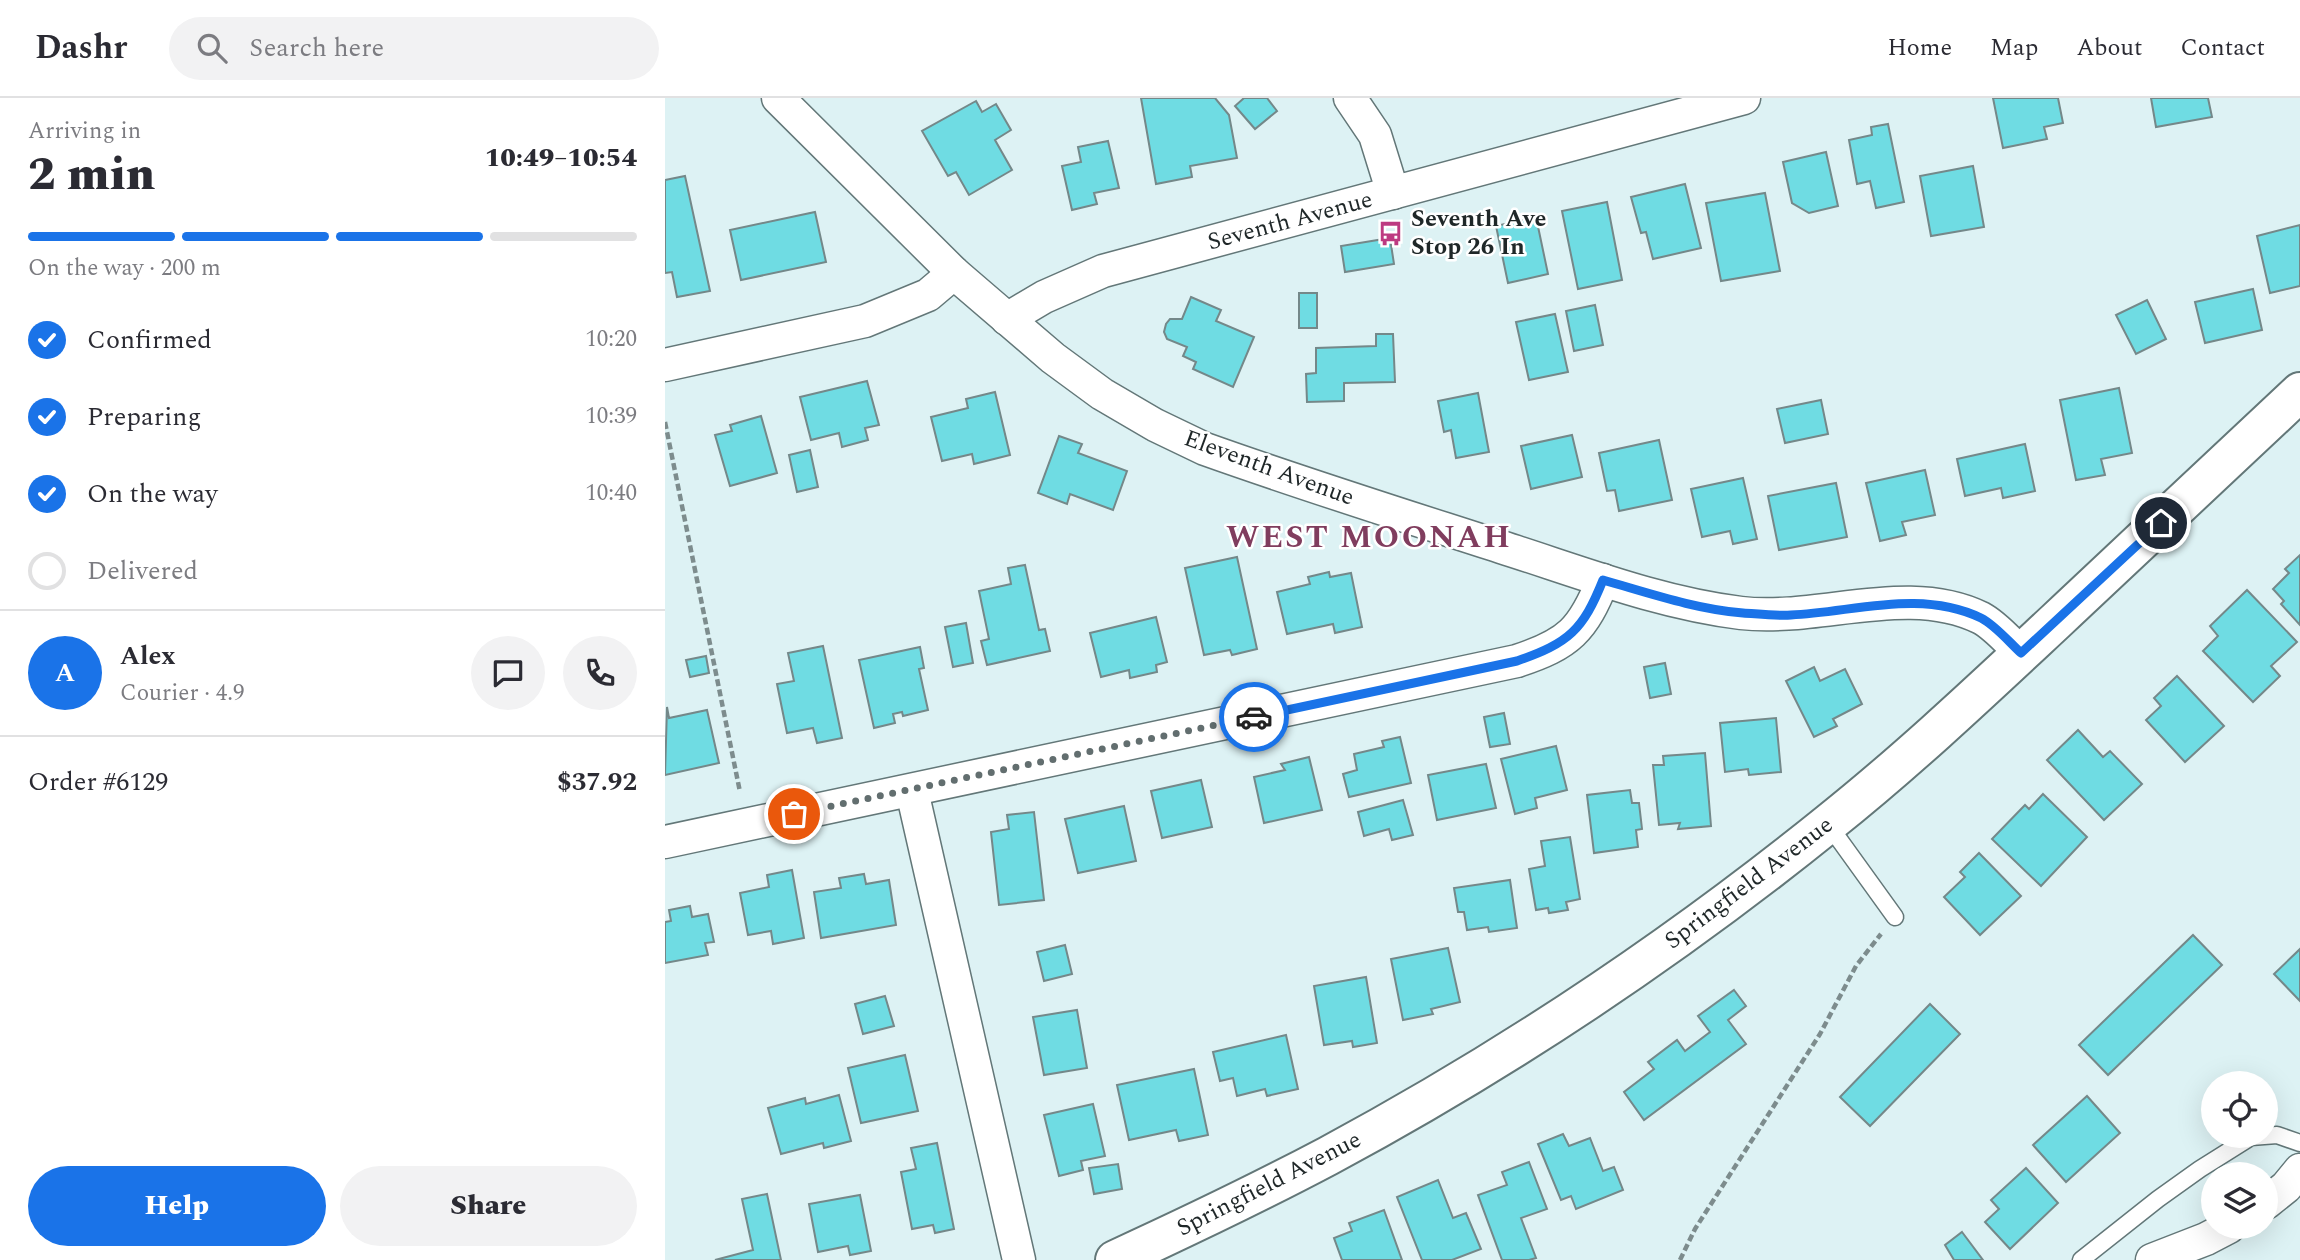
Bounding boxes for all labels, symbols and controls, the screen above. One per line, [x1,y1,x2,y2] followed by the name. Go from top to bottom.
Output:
[169,17,659,80] search box
[35,23,127,73] text: Dashr
[249,28,384,68] text: Search here
[193,29,231,67] icon: search
[1887,30,1952,66] text: Home
[1990,30,2038,66] text: Map
[2076,30,2142,66] text: About
[2180,30,2265,66] text: Contact
[28,114,141,149] text: Arriving in
[485,138,637,178] text: 10:49–10:54
[28,140,155,210] text: 2 min
[1203,182,1377,260] street label: Seventh Avenue
[1411,201,1546,265] place label: Seventh Ave Stop 26 In
[1377,219,1405,247] bus stop icon: Seventh Ave Stop 26 In
[28,251,221,286] text: On the way · 200 m
[87,320,212,360] text: Confirmed
[28,321,66,359] icon: check
[585,322,637,357] text: 10:20
[87,397,201,437] text: Preparing
[28,398,66,436] icon: check
[585,399,637,434] text: 10:39
[1179,420,1359,516] street label: Eleventh Avenue
[87,474,218,514] text: On the way
[28,475,66,513] icon: check
[585,476,637,511] text: 10:40
[2131,493,2191,553] pin
[2142,504,2180,542] icon: home
[1226,513,1512,562] district label: WEST MOONAH
[87,551,198,591] text: Delivered
[120,636,175,676] text: Alex
[471,636,545,710] button: chat
[563,636,637,710] button: phone
[55,653,75,693] text: A
[120,676,245,711] text: Courier · 4.9
[1219,682,1289,752] courier
[1235,698,1273,736] icon: car
[28,762,168,802] text: Order #6129
[557,762,637,802] text: $37.92
[764,784,824,844] pin
[775,795,813,833] icon: bag
[1657,807,1841,959] street label: Springfield Avenue
[2201,1071,2278,1239] map controls
[2201,1071,2278,1148] button: locate
[1170,1122,1368,1246] street label: Springfield Avenue
[2201,1162,2278,1239] button: layers
[28,1166,326,1246] button: Help
[340,1166,637,1246] button: Share

